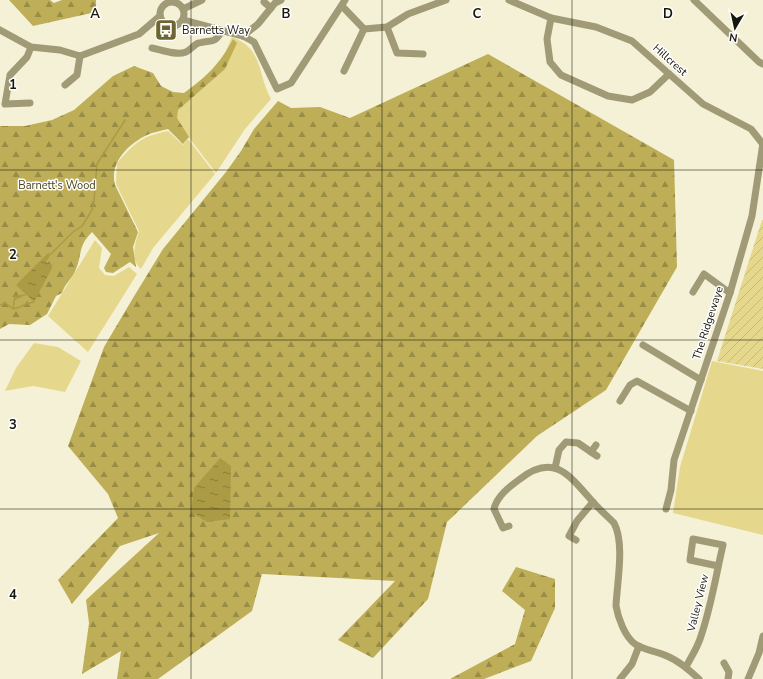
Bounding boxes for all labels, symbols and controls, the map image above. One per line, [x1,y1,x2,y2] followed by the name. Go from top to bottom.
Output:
[90,5,100,23] text: A
[282,5,291,23] text: B
[473,5,482,23] text: C
[663,5,673,23] text: D
[715,8,755,48] north arrow
[153,17,179,43] bus stop icon: Barnetts Way
[182,23,250,38] place label: Barnetts Way
[728,29,739,45] text: N
[650,41,690,79] street label: Hillcrest
[9,76,17,94] text: 1
[18,178,96,193] park label: Barnett's Wood
[9,246,17,264] text: 2
[689,284,727,362] street label: The Ridgewaye
[9,416,17,434] text: 3
[683,573,712,634] street label: Valley View
[9,586,17,604] text: 4

